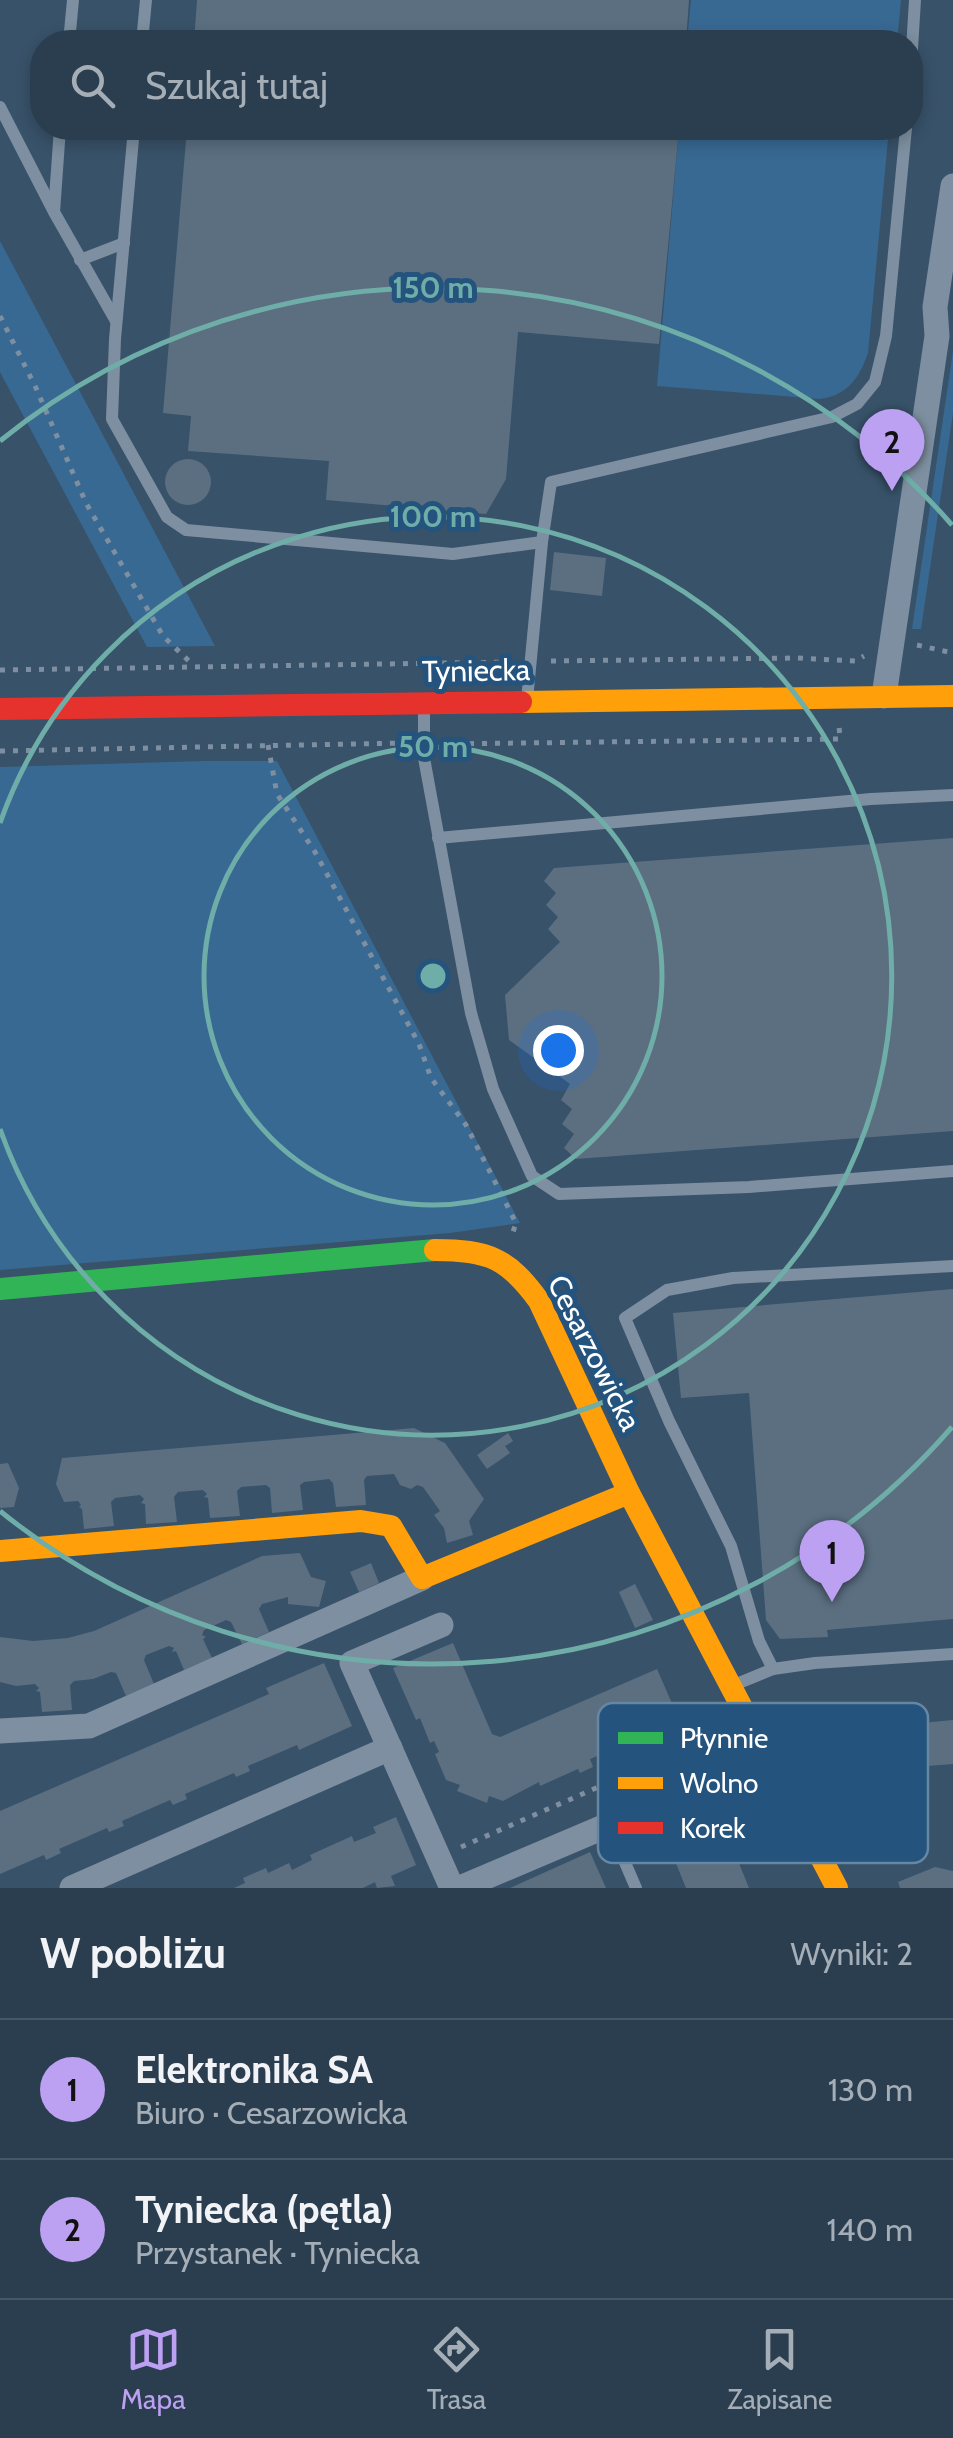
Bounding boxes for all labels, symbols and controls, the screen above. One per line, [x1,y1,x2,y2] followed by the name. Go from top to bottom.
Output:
[30,30,923,140] search box
[65,58,120,113] icon: search
[145,62,328,109] text: Szukaj tutaj
[392,269,474,306] text: 150 m
[860,408,924,491] pin: 2
[390,498,476,535] text: 100 m
[421,651,531,690] street label: Tyniecka
[398,728,468,765] text: 50 m
[415,958,451,994] centre of rings
[533,1025,584,1076] your location
[540,1269,650,1437] street label: Cesarzowicka
[800,1520,864,1602] pin: 1
[598,1703,928,1863] legend
[680,1721,768,1755] text: Płynnie
[680,1766,758,1800] text: Wolno
[680,1811,746,1845] text: Korek
[40,1927,226,1979] text: W pobliżu
[790,1934,913,1973] text: Wyniki: 2
[135,2046,373,2093] text: Elektronika SA
[67,2070,78,2109] text: 1
[828,2070,913,2109] text: 130 m
[135,2093,407,2132] text: Biuro · Cesarzowicka
[135,2186,393,2233] text: Tyniecka (pętla)
[64,2210,81,2249] text: 2
[826,2210,913,2249] text: 140 m
[135,2233,420,2272] text: Przystanek · Tyniecka
[121,2322,186,2416] tab: Mapa
[427,2322,486,2416] tab: Trasa
[727,2322,832,2416] tab: Zapisane

